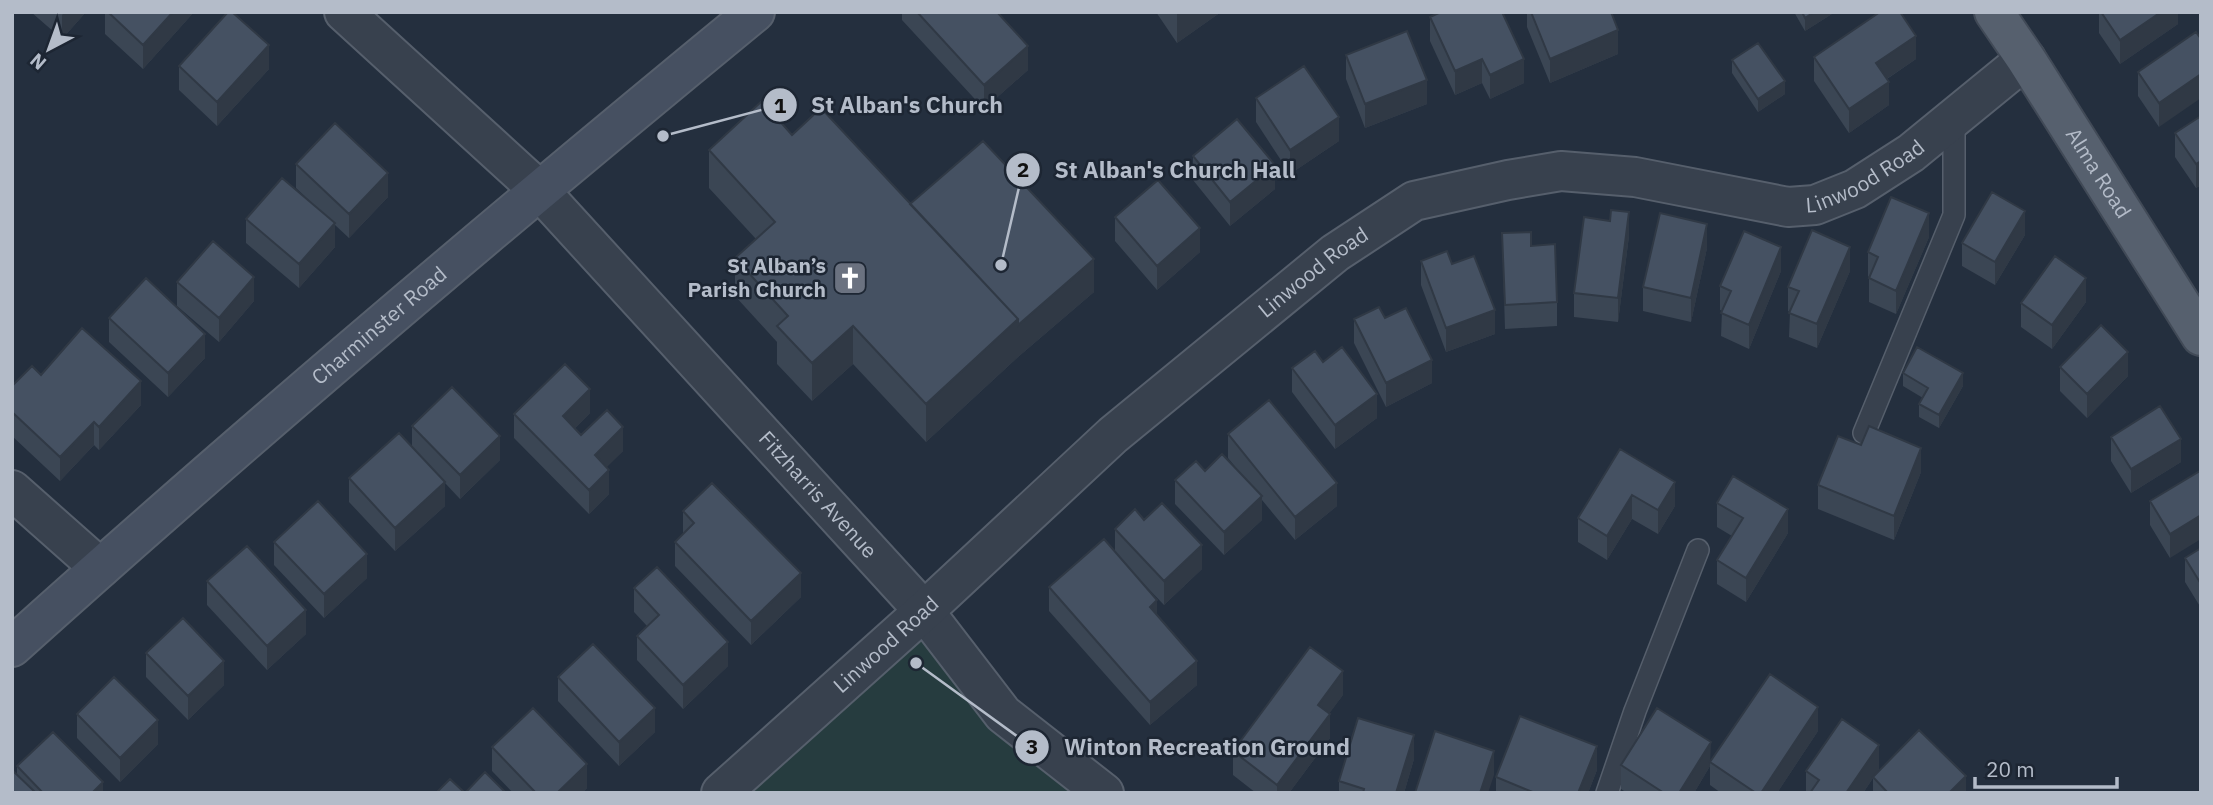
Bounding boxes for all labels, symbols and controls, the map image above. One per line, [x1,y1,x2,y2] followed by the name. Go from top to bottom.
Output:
[14,14,84,84] north arrow
[25,48,51,75] text: N
[762,83,1017,127] callout: St Alban's Church
[811,89,1003,119] text: St Alban's Church
[774,91,787,119] text: 1
[2060,122,2138,223] street label: Alma Road
[1805,133,1930,219] street label: Linwood Road
[1005,148,1309,192] callout: St Alban's Church Hall
[1055,154,1295,184] text: St Alban's Church Hall
[1017,155,1029,183] text: 2
[1252,220,1373,323] street label: Linwood Road
[688,251,826,303] place label: St Alban’s Parish Church
[831,259,869,297] church icon: St Alban’s Parish Church
[305,260,452,391] street label: Charminster Road
[753,424,884,564] street label: Fitzharris Avenue
[827,589,944,699] street label: Linwood Road
[1015,725,1364,769] callout: Winton Recreation Ground
[1064,731,1350,761] text: Winton Recreation Ground
[1026,732,1038,760] text: 3
[1975,746,2117,790] scale bar
[1986,755,2035,783] text: 20 m

